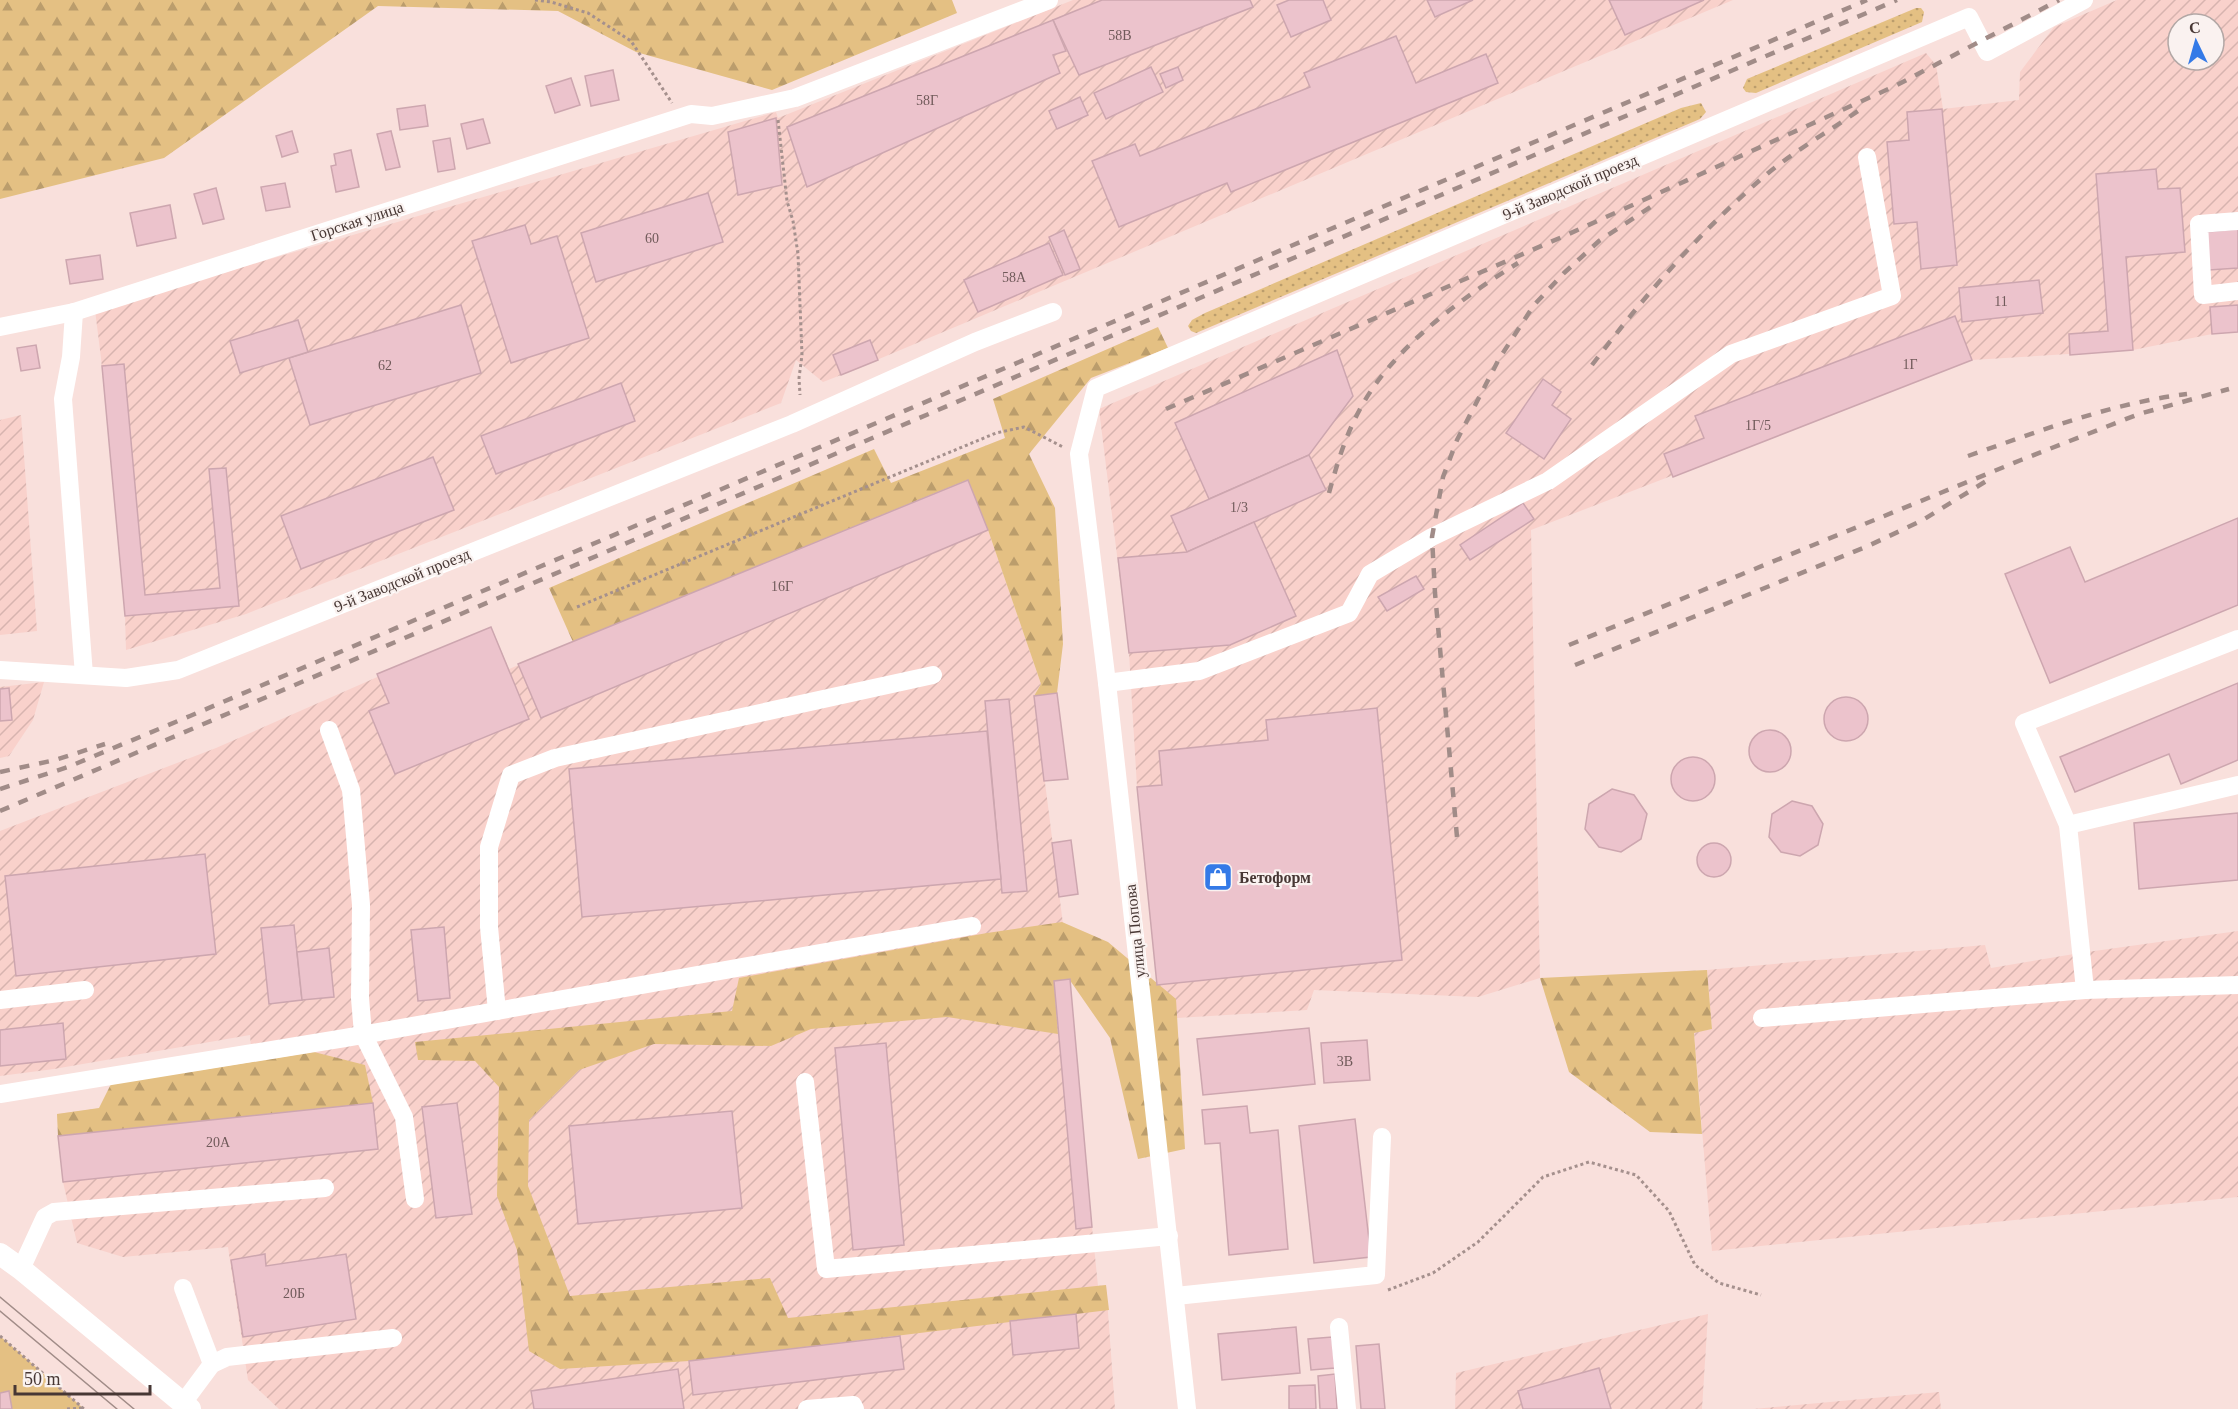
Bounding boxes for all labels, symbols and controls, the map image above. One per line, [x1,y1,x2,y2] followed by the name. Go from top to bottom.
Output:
[2166,12,2226,72] north arrow
[2188,19,2201,37] text: С
[1108,28,1132,43] house number: 58В
[916,93,938,108] house number: 58Г
[1500,151,1640,224] street label: 9-й Заводской проезд
[309,198,406,245] street label: Горская улица
[645,231,659,246] house number: 60
[1002,270,1027,285] house number: 58А
[1994,294,2008,309] house number: 11
[1902,357,1918,372] house number: 1Г
[378,358,392,373] house number: 62
[1745,418,1771,433] house number: 1Г/5
[1230,500,1248,515] house number: 1/3
[332,545,473,616] street label: 9-й Заводской проезд
[771,579,793,594] house number: 16Г
[1202,861,1234,893] shop icon: Бетоформ
[1239,869,1311,887] place label: Бетоформ
[1122,883,1149,979] street label: улица Попова
[1337,1054,1353,1069] house number: 3В
[206,1135,231,1150] house number: 20А
[283,1286,305,1301] house number: 20Б
[15,1358,150,1396] scale bar
[24,1369,61,1389] text: 50 m

